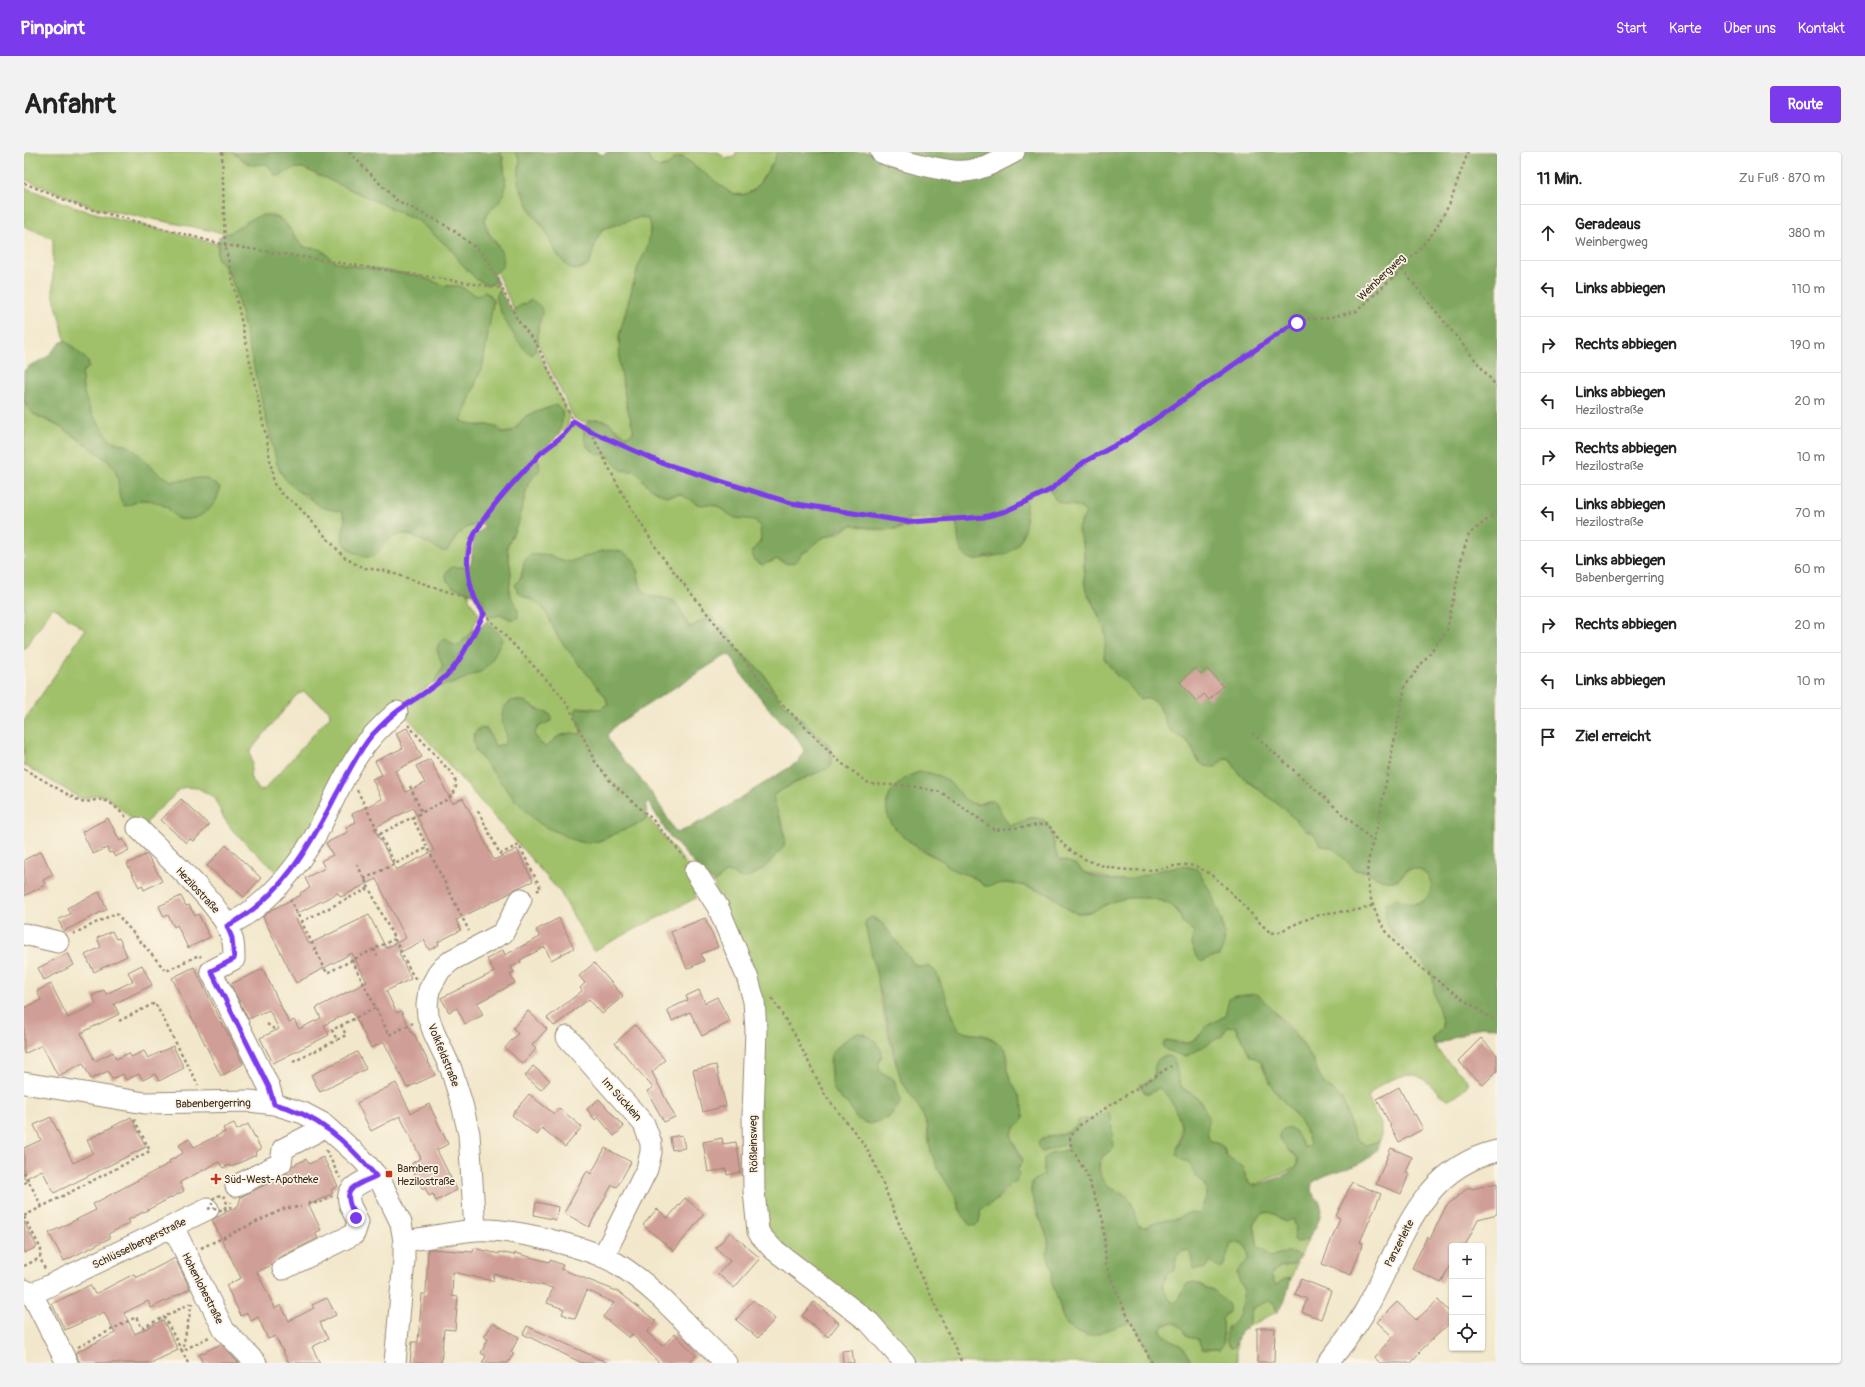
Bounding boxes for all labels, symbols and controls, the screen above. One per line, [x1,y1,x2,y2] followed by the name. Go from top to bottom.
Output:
[20,16,85,40] text: Pinpoint
[1616,20,1647,37] text: Start
[1669,20,1701,37] text: Karte
[1723,20,1776,37] text: Über uns
[1798,20,1845,37] text: Kontakt
[1770,86,1841,123] button: Route
[24,87,116,122] text: Anfahrt
[1537,168,1582,189] text: 11 Min.
[1739,170,1825,186] text: Zu Fuß · 870 m
[1575,215,1641,234] text: Geradeaus
[1537,222,1559,244] icon: ahead
[1788,225,1825,241] text: 380 m
[1575,234,1648,250] text: Weinbergweg
[1355,251,1408,303] street label: Weinbergweg
[1537,278,1559,300] icon: left
[1575,279,1666,298] text: Links abbiegen
[1792,281,1825,297] text: 110 m
[1288,314,1306,332] route start
[1537,334,1559,356] icon: right
[1575,335,1677,354] text: Rechts abbiegen
[1790,337,1825,353] text: 190 m
[1575,383,1666,402] text: Links abbiegen
[1537,390,1559,412] icon: left
[1794,393,1825,409] text: 20 m
[1575,402,1644,418] text: Hezilostraße
[1575,439,1677,458] text: Rechts abbiegen
[1537,446,1559,468] icon: right
[1797,449,1825,465] text: 10 m
[1575,458,1644,474] text: Hezilostraße
[1575,495,1666,514] text: Links abbiegen
[1537,502,1559,524] icon: left
[1795,505,1825,521] text: 70 m
[1575,514,1644,530] text: Hezilostraße
[1575,551,1666,570] text: Links abbiegen
[1537,558,1559,580] icon: left
[1794,561,1825,577] text: 60 m
[1575,570,1664,586] text: Babenbergerring
[1537,614,1559,636] icon: right
[1575,615,1677,634] text: Rechts abbiegen
[1794,617,1825,633] text: 20 m
[1537,670,1559,692] icon: left
[1575,671,1666,690] text: Links abbiegen
[1797,673,1825,689] text: 10 m
[1537,726,1559,748] icon: arrive
[1575,727,1651,746] text: Ziel erreicht
[173,865,223,916] street label: Hezilostraße
[425,1022,462,1089] street label: Volkfeldstraße
[599,1075,644,1124] street label: Im Sücklein
[175,1096,251,1111] street label: Babenbergerring
[746,1115,761,1173] street label: Rößleinsweg
[397,1162,456,1188] place label: Bamberg Hezilostraße
[384,1169,394,1179] marker: Bamberg Hezilostraße
[224,1173,319,1186] place label: Süd-West-Apotheke
[211,1174,221,1184] marker: Süd-West-Apotheke
[347,1209,365,1227] route end
[90,1215,189,1272] street label: Schlüsselbergerstraße
[1382,1217,1417,1269] street label: Panzerleite
[1449,1243,1485,1351] map controls
[1449,1243,1485,1279] button: +
[179,1250,226,1327] street label: Hohenlohestraße
[1449,1279,1485,1315] button: −
[1449,1315,1485,1351] button: locate

